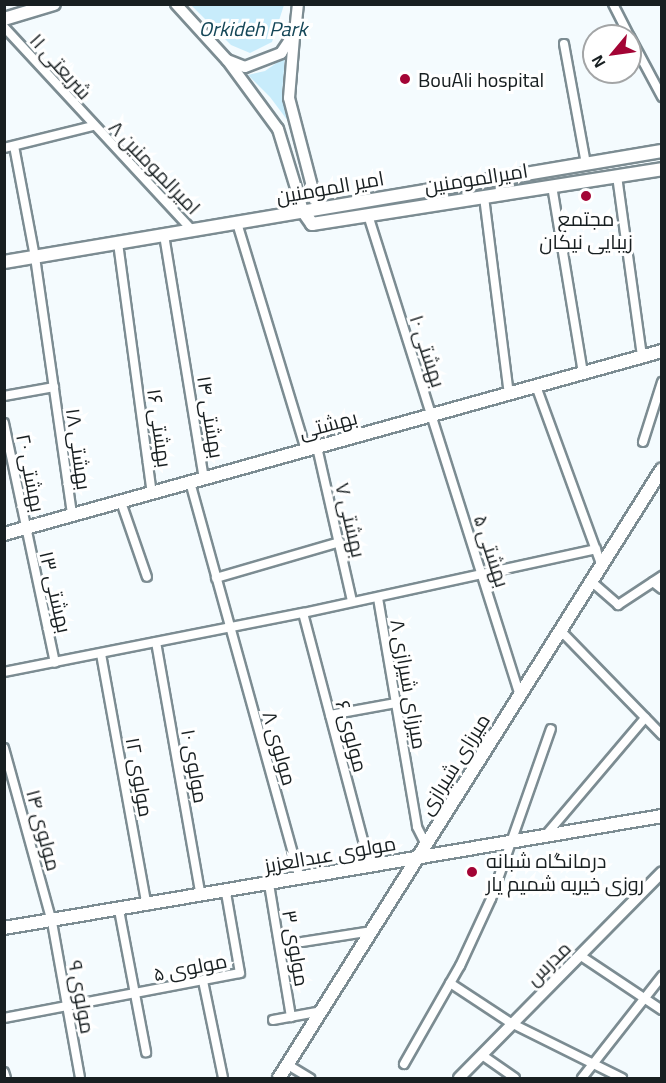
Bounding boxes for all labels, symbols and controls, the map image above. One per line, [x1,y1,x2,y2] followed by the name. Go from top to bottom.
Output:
[199,16,307,40] park label: Orkideh Park
[582,24,642,84] north arrow
[25,28,97,104] street label: شریعتی ۱۱
[582,50,614,74] text: N
[418,67,544,91] place label: BouAli hospital
[396,70,414,88] marker: BouAli hospital
[104,115,206,219] street label: امیرالمومنین ۸
[422,158,530,198] street label: امیرالمومنین
[274,166,386,208] street label: امیر المومنین
[577,187,595,205] marker: مجتمع زیبایی نیکان
[539,207,633,254] place label: مجتمع زیبایی نیکان
[405,312,451,390] street label: بهشتی ۱۰
[193,374,229,460] street label: بهشتی ۱۴
[143,387,177,469] street label: بهشتی ۱۶
[296,405,360,443] street label: بهشتی
[61,407,97,491] street label: بهشتی ۱۸
[12,432,50,514] street label: بهشتی ۲۰
[331,480,371,560] street label: بهشتی ۷
[469,512,515,590] street label: بهشتی ۵
[35,549,77,635] street label: بهشتی ۱۳
[386,617,432,751] street label: میرزای شیرازی ۸
[331,697,373,775] street label: مولوی ۶
[258,708,302,788] street label: مولوی ۸
[413,709,495,819] street label: میرزای شیرازی
[177,727,213,805] street label: مولوی ۱۰
[121,735,159,819] street label: مولوی ۱۲
[22,787,66,873] street label: مولوی ۱۴
[262,831,398,877] street label: مولوی عبدالعزیز
[486,849,644,896] place label: درمانگاه شبانه روزی خیریه شمیم یار
[463,863,481,881] marker: درمانگاه شبانه روزی خیریه شمیم یار
[277,908,315,988] street label: مولوی ۳
[521,936,575,990] street label: مدرس
[151,948,229,986] street label: مولوی ۵
[64,958,100,1036] street label: مولوی ۹

